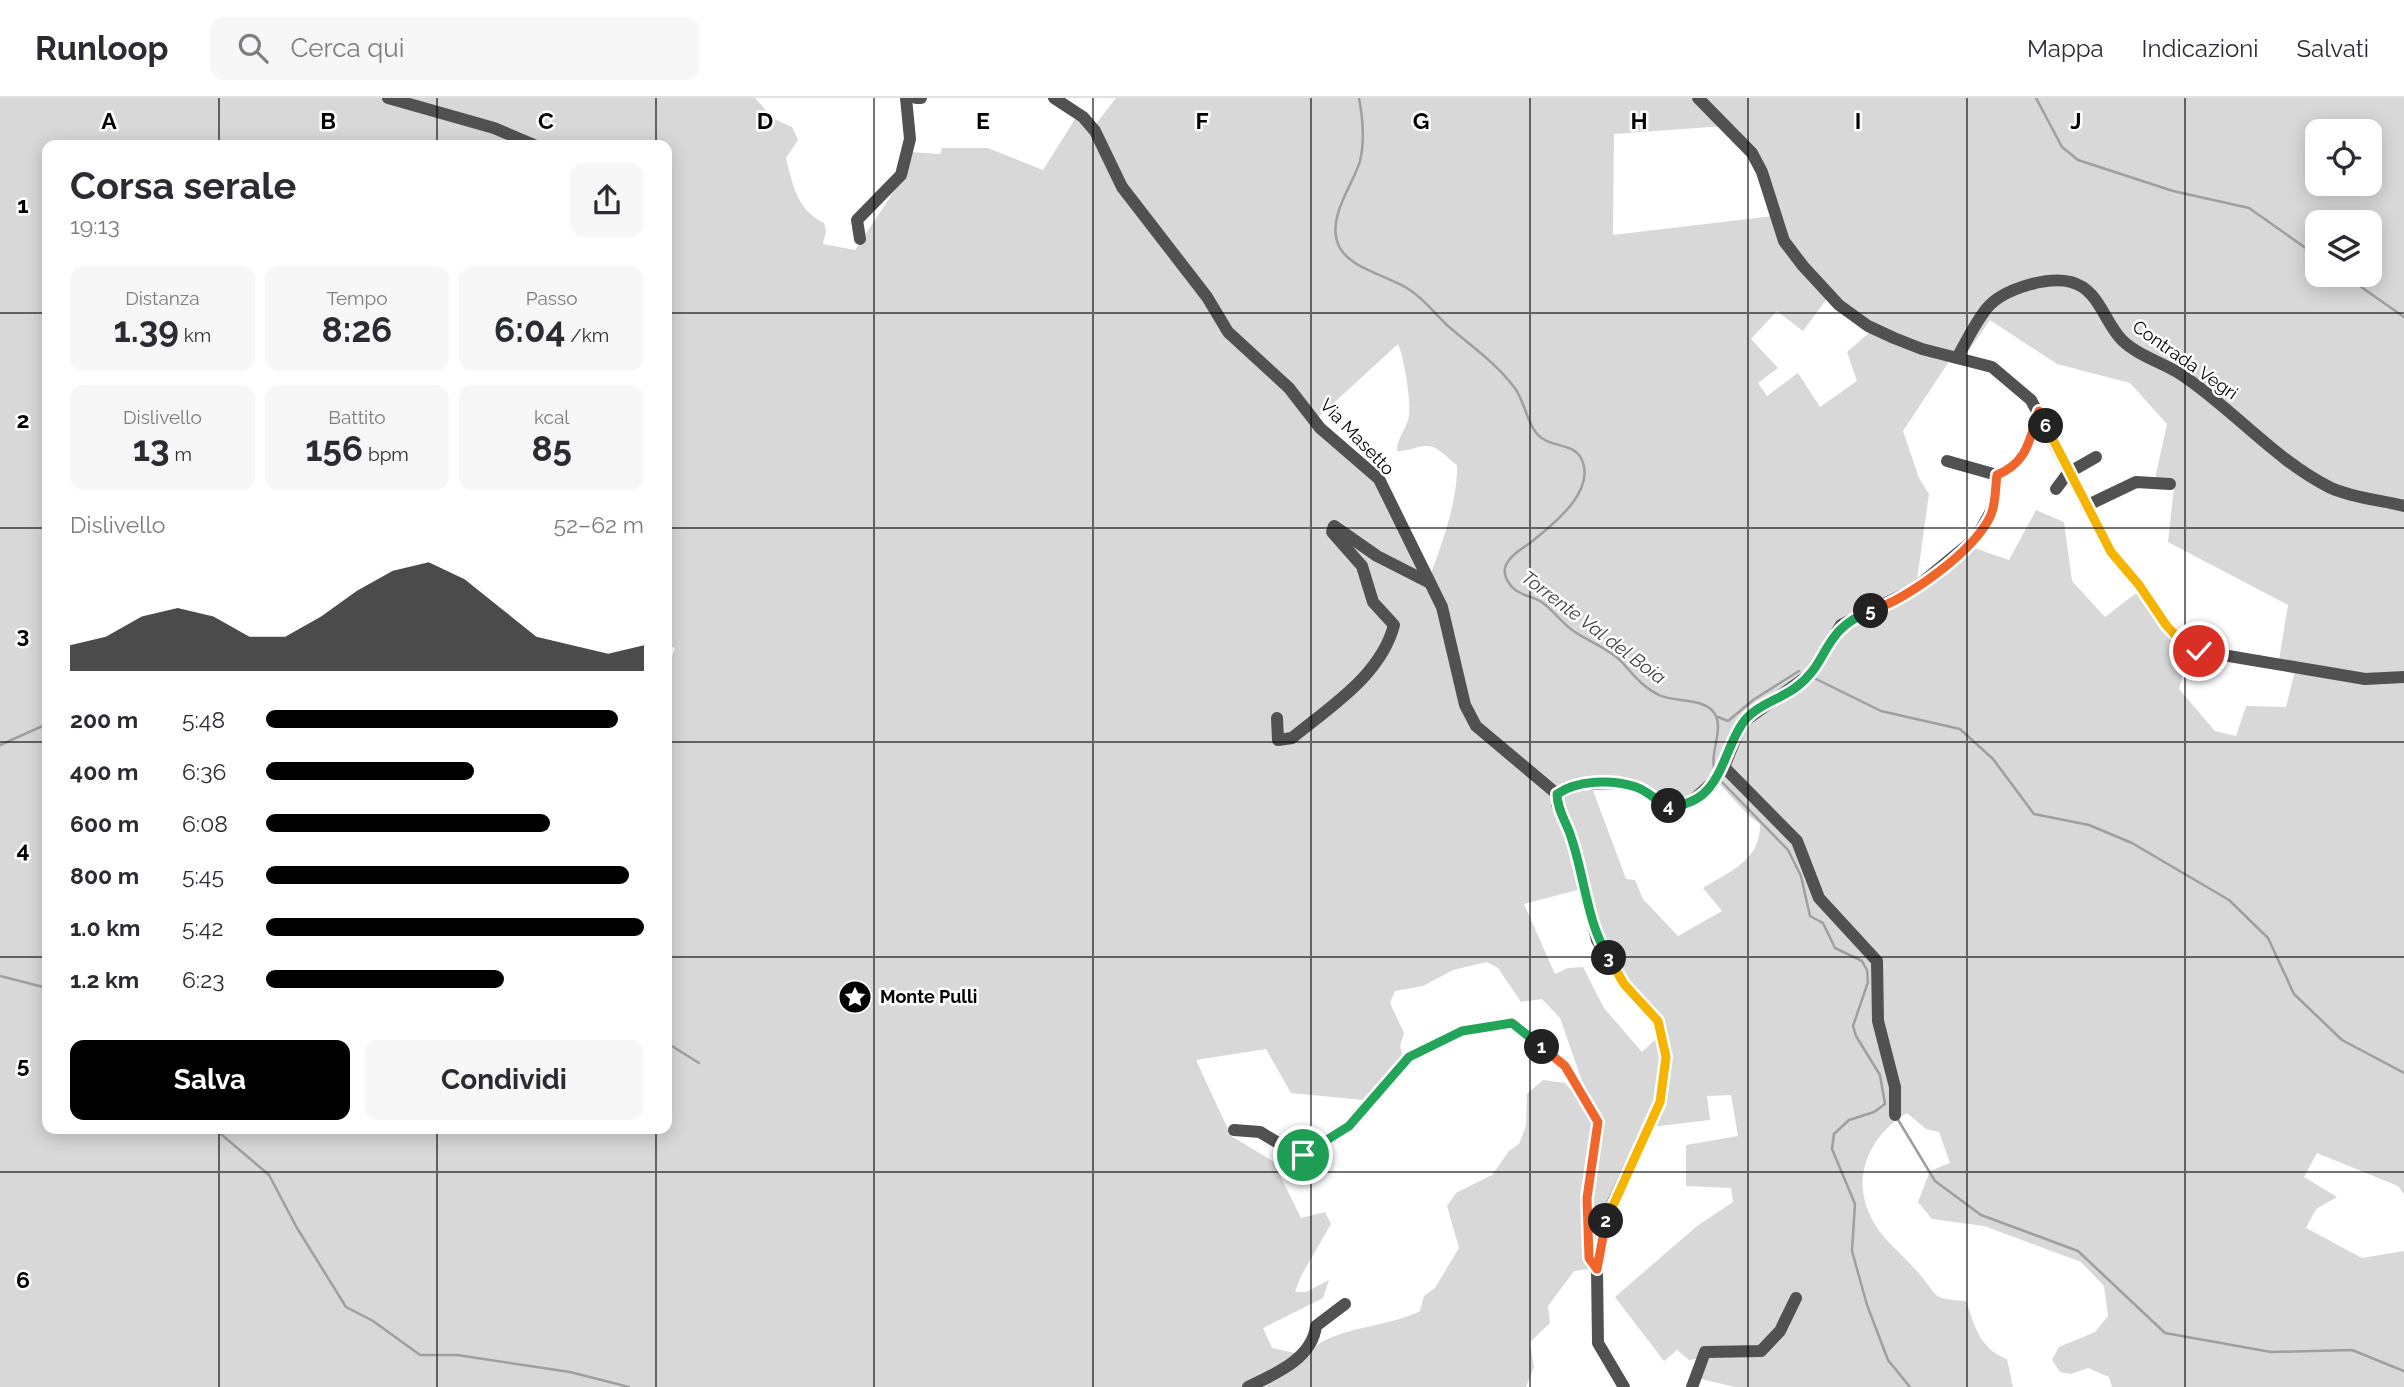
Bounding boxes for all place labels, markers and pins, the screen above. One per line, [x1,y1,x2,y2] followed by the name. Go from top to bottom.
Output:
[2028,408,2064,444] pin: 6
[1854,594,1888,628] pin: 5
[2169,621,2229,681] pin
[1652,788,1686,824] pin: 4
[1592,940,1626,976] pin: 3
[836,978,874,1016] place icon: Monte Pulli
[880,986,977,1007] place label: Monte Pulli
[1524,1030,1560,1065] pin: 1
[1273,1125,1333,1185] pin
[1588,1204,1624,1238] pin: 2

